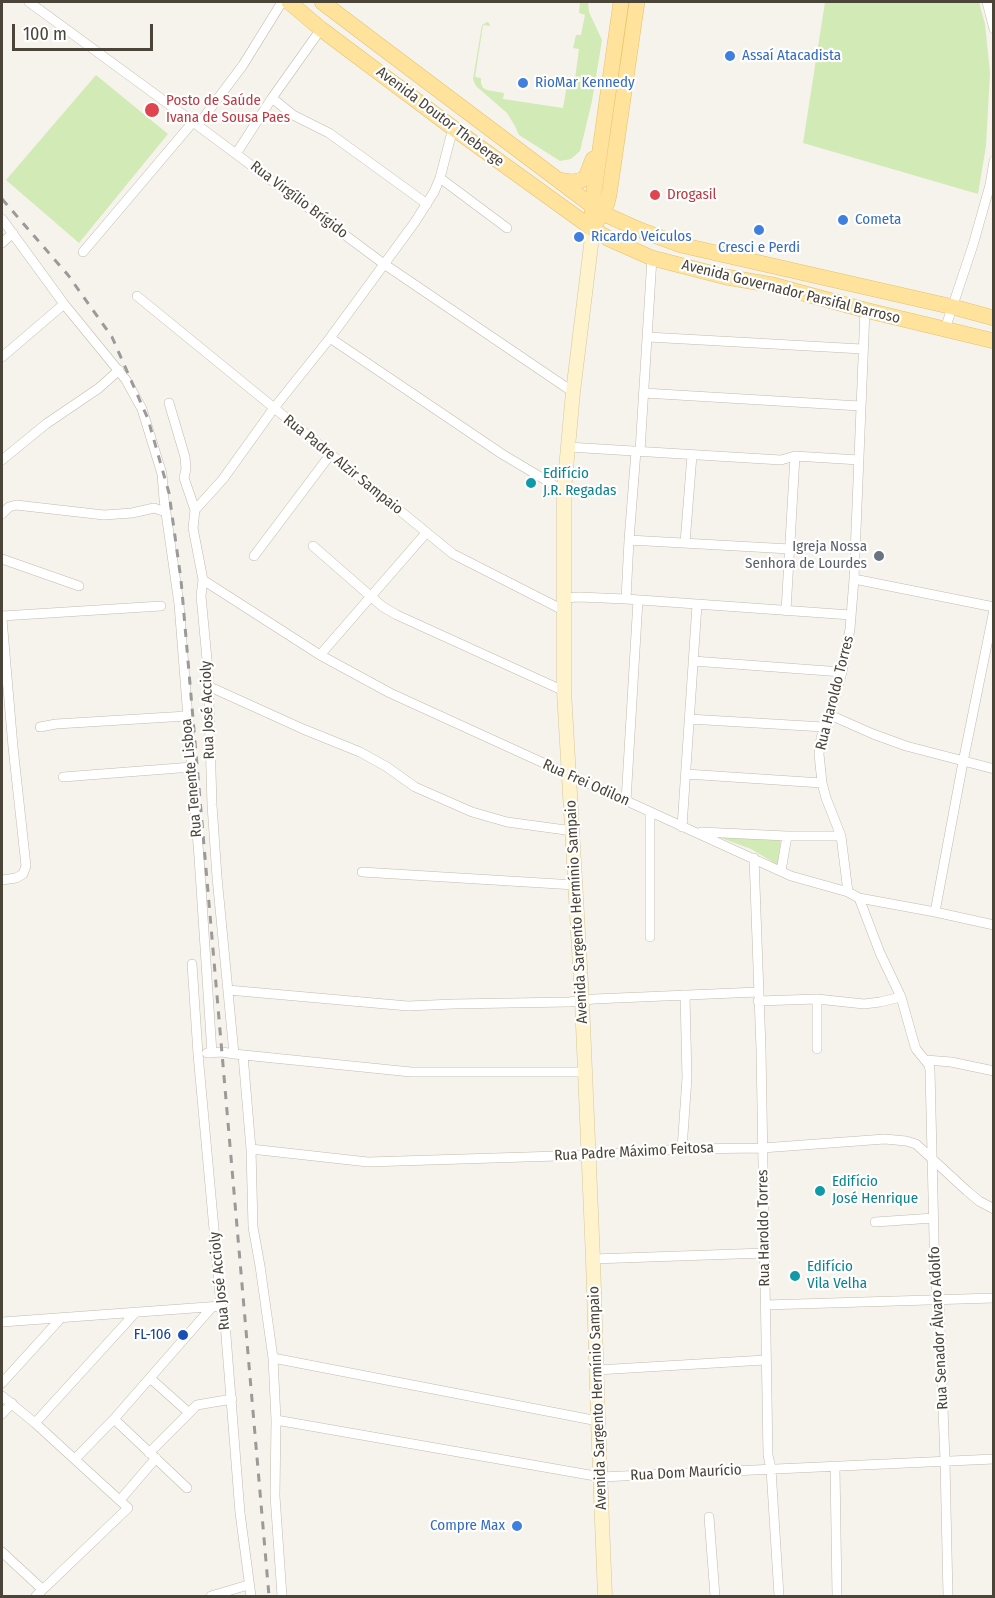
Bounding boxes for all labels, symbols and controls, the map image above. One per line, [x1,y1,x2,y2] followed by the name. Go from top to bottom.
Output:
[15,12,156,50] scale bar
[23,23,67,45] text: 100 m
[742,47,841,65] place label: Assaí Atacadista
[723,49,737,63] marker: Assaí Atacadista
[373,63,507,171] street label: Avenida Doutor Theberge
[535,74,635,92] place label: RioMar Kennedy
[516,76,530,90] marker: RioMar Kennedy
[166,92,290,127] place label: Posto de Saúde Ivana de Sousa Paes
[143,101,161,119] marker: Posto de Saúde Ivana de Sousa Paes
[247,157,351,243] street label: Rua Virgílio Brígido
[667,186,717,204] place label: Drogasil
[648,188,662,202] marker: Drogasil
[855,211,901,229] place label: Cometa
[836,213,850,227] marker: Cometa
[752,223,766,237] marker: Cresci e Perdi
[591,228,692,246] place label: Ricardo Veículos
[572,230,586,244] marker: Ricardo Veículos
[718,239,800,257] place label: Cresci e Perdi
[680,256,902,328] street label: Avenida Governador Parsifal Barroso
[280,411,406,519] street label: Rua Padre Alzir Sampaio
[543,465,616,500] place label: Edifício J.R. Regadas
[524,476,538,490] marker: Edifício J.R. Regadas
[745,538,867,573] place label: Igreja Nossa Senhora de Lourdes
[872,549,886,563] marker: Igreja Nossa Senhora de Lourdes
[812,634,858,752] street label: Rua Haroldo Torres
[197,660,219,760] street label: Rua José Accioly
[178,718,206,838] street label: Rua Tenente Lisboa
[540,756,632,810] street label: Rua Frei Odilon
[562,800,592,1024] street label: Avenida Sargento Hermínio Sampaio
[554,1139,714,1165] street label: Rua Padre Máximo Feitosa
[754,1169,774,1287] street label: Rua Haroldo Torres
[832,1173,918,1208] place label: Edifício José Henrique
[813,1184,827,1198] marker: Edifício José Henrique
[206,1231,234,1331] street label: Rua José Accioly
[926,1246,952,1410] street label: Rua Senador Álvaro Adolfo
[807,1258,867,1293] place label: Edifício Vila Velha
[788,1269,802,1283] marker: Edifício Vila Velha
[585,1286,611,1510] street label: Avenida Sargento Hermínio Sampaio
[134,1326,171,1344] place label: FL-106
[176,1328,190,1342] marker: FL-106
[630,1461,742,1485] street label: Rua Dom Maurício
[430,1517,505,1535] place label: Compre Max
[510,1519,524,1533] marker: Compre Max

